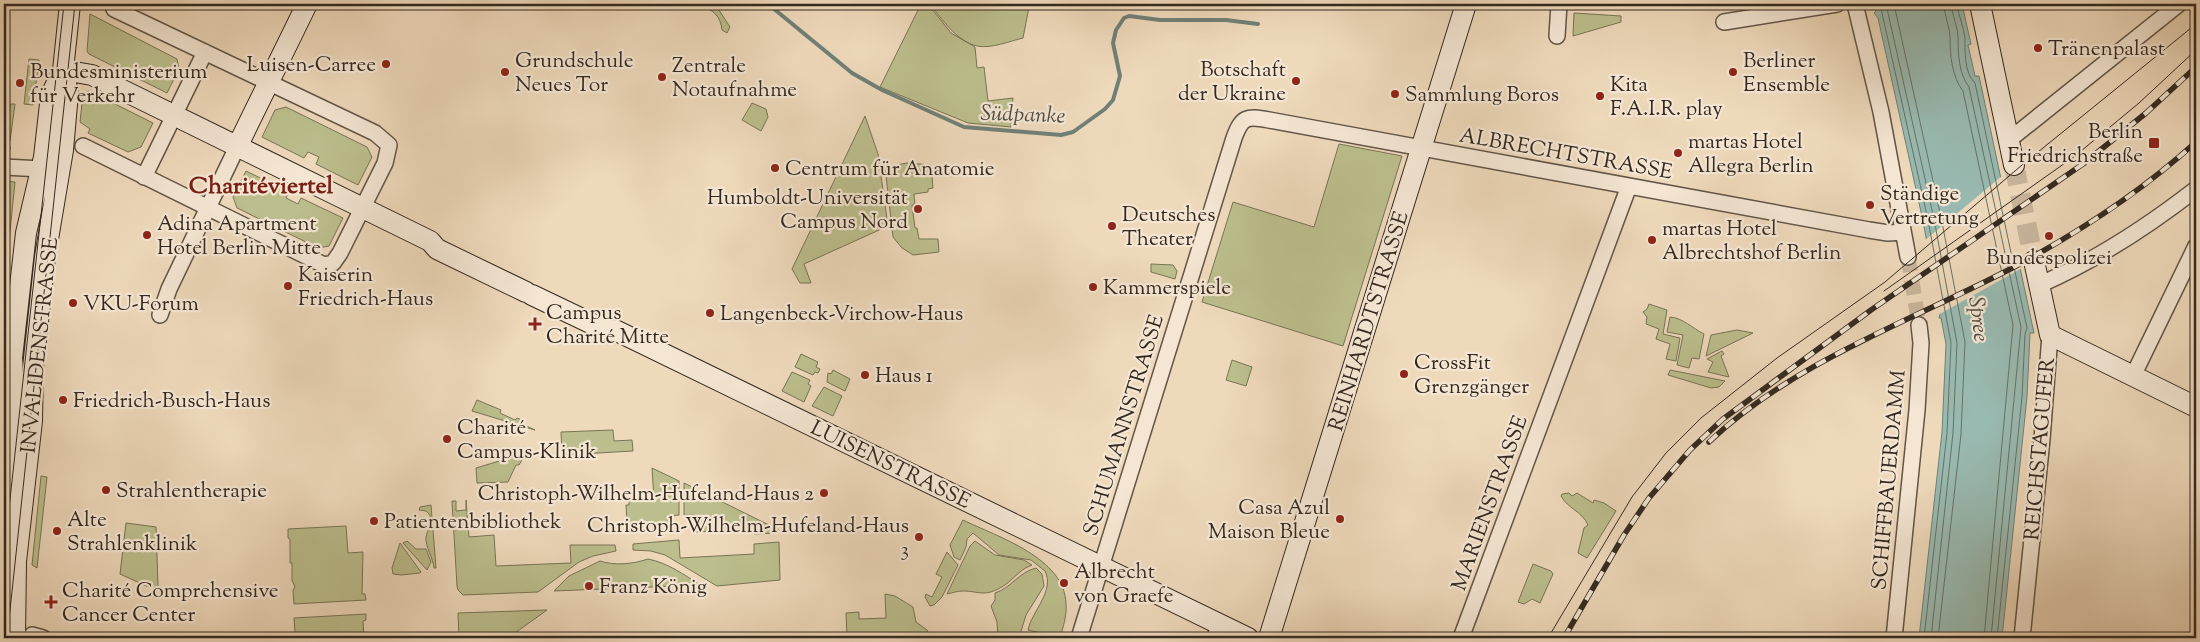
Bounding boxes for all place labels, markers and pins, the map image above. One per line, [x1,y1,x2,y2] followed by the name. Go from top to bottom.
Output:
[2048,35,2165,65] place label: Tränenpalast
[2032,42,2044,54] marker: Tränenpalast
[515,47,634,101] place label: Grundschule Neues Tor
[1743,47,1830,101] place label: Berliner Ensemble
[247,51,376,81] place label: Luisen-Carree
[672,52,797,106] place label: Zentrale Notaufnahme
[1178,56,1286,110] place label: Botschaft der Ukraine
[30,58,207,112] place label: Bundesministerium für Verkehr
[380,58,392,70] marker: Luisen-Carree
[499,66,511,78] marker: Grundschule Neues Tor
[1727,66,1739,78] marker: Berliner Ensemble
[656,71,668,83] marker: Zentrale Notaufnahme
[1610,71,1723,125] place label: Kita F.A.I.R. play
[1290,75,1302,87] marker: Botschaft der Ukraine
[14,77,26,89] marker: Bundesministerium für Verkehr
[1405,81,1559,111] place label: Sammlung Boros
[1389,88,1401,100] marker: Sammlung Boros
[1594,90,1606,102] marker: Kita F.A.I.R. play
[2007,118,2143,172] place label: Berlin Friedrichstraße
[1688,128,1814,182] place label: martas Hotel Allegra Berlin
[2147,136,2161,150] marker: Berlin Friedrichstraße
[1672,147,1684,159] marker: martas Hotel Allegra Berlin
[785,155,995,185] place label: Centrum für Anatomie
[769,162,781,174] marker: Centrum für Anatomie
[1880,180,1979,234] place label: Ständige Vertretung
[707,184,908,238] place label: Humboldt-Universität Campus Nord
[1864,199,1876,211] marker: Ständige Vertretung
[1122,201,1216,255] place label: Deutsches Theater
[912,203,924,215] marker: Humboldt-Universität Campus Nord
[157,210,321,264] place label: Adina Apartment Hotel Berlin Mitte
[1662,215,1842,269] place label: martas Hotel Albrechtshof Berlin
[1106,220,1118,232] marker: Deutsches Theater
[141,229,153,241] marker: Adina Apartment Hotel Berlin Mitte
[2043,230,2055,242] marker: Bundespolizei
[1646,234,1658,246] marker: martas Hotel Albrechtshof Berlin
[1986,244,2112,274] place label: Bundespolizei
[298,261,433,315] place label: Kaiserin Friedrich-Haus
[1103,274,1231,304] place label: Kammerspiele
[282,280,294,292] marker: Kaiserin Friedrich-Haus
[1087,281,1099,293] marker: Kammerspiele
[83,290,199,320] place label: VKU-Forum
[67,297,79,309] marker: VKU-Forum
[546,299,669,353] place label: Campus Charité Mitte
[720,300,963,330] place label: Langenbeck-Virchow-Haus
[704,307,716,319] marker: Langenbeck-Virchow-Haus
[528,317,542,331] marker: Campus Charité Mitte
[1414,349,1529,403] place label: CrossFit Grenzgänger
[875,362,933,392] place label: Haus 1
[1398,368,1410,380] marker: CrossFit Grenzgänger
[859,369,871,381] marker: Haus 1
[73,387,270,417] place label: Friedrich-Busch-Haus
[57,394,69,406] marker: Friedrich-Busch-Haus
[457,414,597,468] place label: Charité Campus-Klinik
[441,433,453,445] marker: Charité Campus-Klinik
[116,477,267,507] place label: Strahlentherapie
[478,480,814,510] place label: Christoph-Wilhelm-Hufeland-Haus 2
[100,484,112,496] marker: Strahlentherapie
[818,487,830,499] marker: Christoph-Wilhelm-Hufeland-Haus 2
[1208,494,1330,548] place label: Casa Azul Maison Bleue
[67,506,198,560] place label: Alte Strahlenklinik
[384,508,562,538] place label: Patientenbibliothek
[587,512,909,566] place label: Christoph-Wilhelm-Hufeland-Haus 3
[1334,513,1346,525] marker: Casa Azul Maison Bleue
[368,515,380,527] marker: Patientenbibliothek
[51,525,63,537] marker: Alte Strahlenklinik
[913,531,925,543] marker: Christoph-Wilhelm-Hufeland-Haus 3
[1074,558,1174,612] place label: Albrecht von Graefe
[599,573,707,603] place label: Franz König
[62,577,279,631] place label: Charité Comprehensive Cancer Center
[1058,577,1070,589] marker: Albrecht von Graefe
[583,580,595,592] marker: Franz König
[44,595,58,609] marker: Charité Comprehensive Cancer Center

